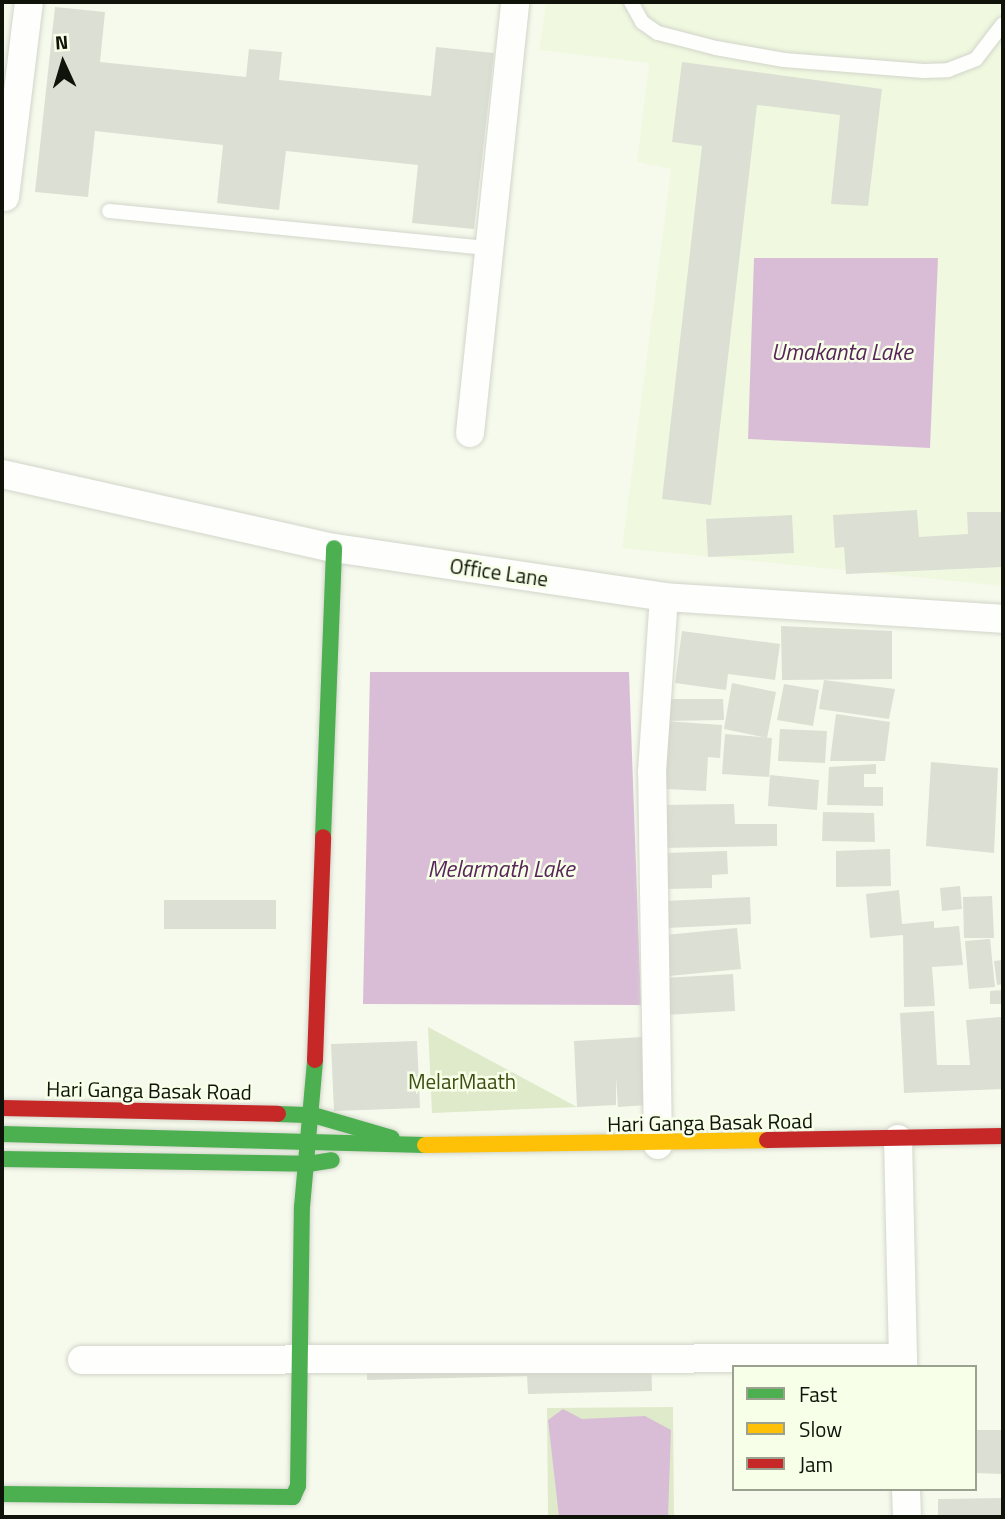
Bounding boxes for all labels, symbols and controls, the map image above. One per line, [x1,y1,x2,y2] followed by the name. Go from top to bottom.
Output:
[54,27,69,56] text: N
[28,28,98,98] north arrow
[771,338,913,366] water label: Umakanta Lake
[448,553,550,591] street label: Office Lane
[427,855,575,883] water label: Melarmath Lake
[408,1068,516,1094] park label: MelarMaath
[46,1076,252,1104] street label: Hari Ganga Basak Road
[607,1108,813,1136] street label: Hari Ganga Basak Road
[732,1365,977,1491] legend
[799,1378,837,1410] text: Fast
[799,1413,842,1445] text: Slow
[799,1448,833,1480] text: Jam

